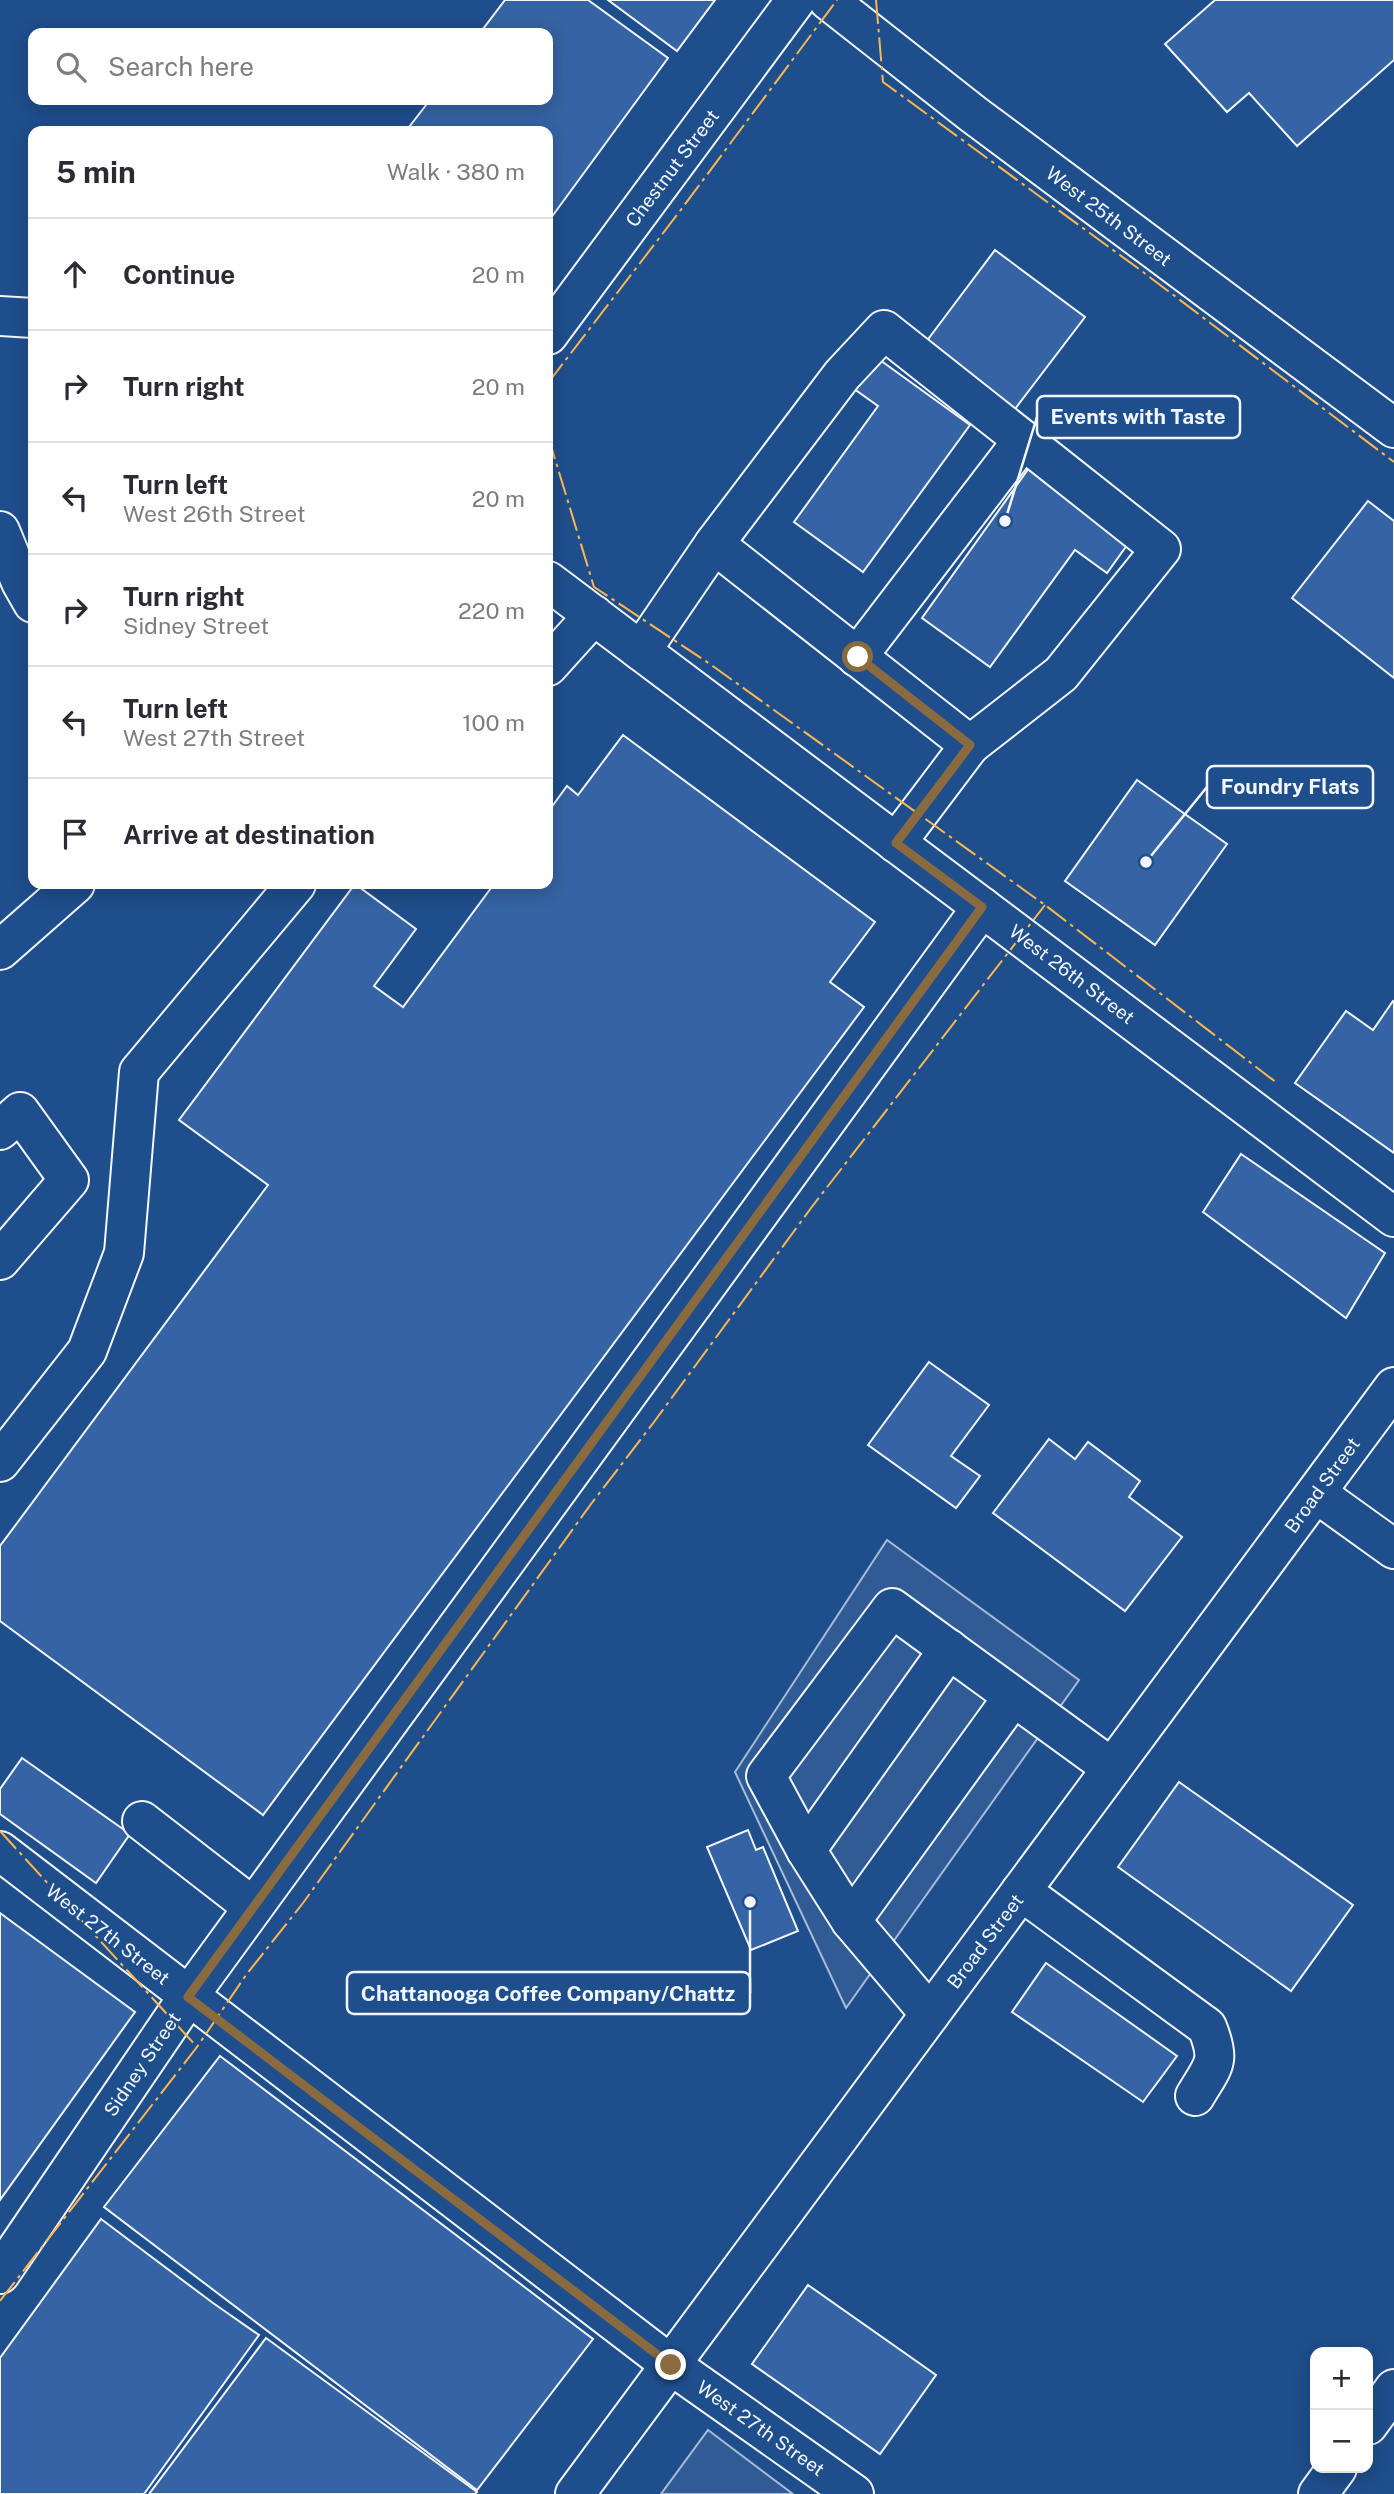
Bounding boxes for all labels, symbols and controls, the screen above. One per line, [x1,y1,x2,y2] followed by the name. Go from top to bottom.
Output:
[28,28,553,105] search box
[52,48,90,86] icon: search
[108,51,254,82] text: Search here
[621,105,723,231] street label: Chestnut Street
[56,154,136,190] text: 5 min
[387,158,525,185] text: Walk · 380 m
[1042,162,1176,270] street label: West 25th Street
[56,255,94,293] icon: ahead
[123,259,235,290] text: Continue
[472,261,525,288] text: 20 m
[56,367,94,405] icon: right
[123,371,245,402] text: Turn right
[472,373,525,400] text: 20 m
[1037,396,1240,438] callout: Events with Taste
[1050,404,1226,429] text: Events with Taste
[123,469,228,500] text: Turn left
[56,479,94,517] icon: left
[472,485,525,512] text: 20 m
[123,500,306,527] text: West 26th Street
[123,581,245,612] text: Turn right
[56,591,94,629] icon: right
[458,597,525,624] text: 220 m
[123,612,269,639] text: Sidney Street
[842,641,873,672] route start
[123,693,228,724] text: Turn left
[56,703,94,741] icon: left
[462,709,525,736] text: 100 m
[123,724,305,751] text: West 27th Street
[1207,766,1373,808] callout: Foundry Flats
[1221,774,1359,799] text: Foundry Flats
[56,815,94,853] icon: arrive
[123,819,375,850] text: Arrive at destination
[1005,920,1139,1028] street label: West 26th Street
[1280,1433,1364,1537] street label: Broad Street
[42,1879,174,1989] street label: West 27th Street
[942,1889,1028,1993] street label: Broad Street
[347,1972,750,2014] callout: Chattanooga Coffee Company/Chattz
[361,1981,735,2006] text: Chattanooga Coffee Company/Chattz
[99,2008,185,2120] street label: Sidney Street
[1310,2347,1373,2473] map controls
[1310,2347,1373,2410] button: +
[655,2349,686,2380] route end
[693,2376,829,2480] street label: West 27th Street
[1310,2410,1373,2473] button: −

